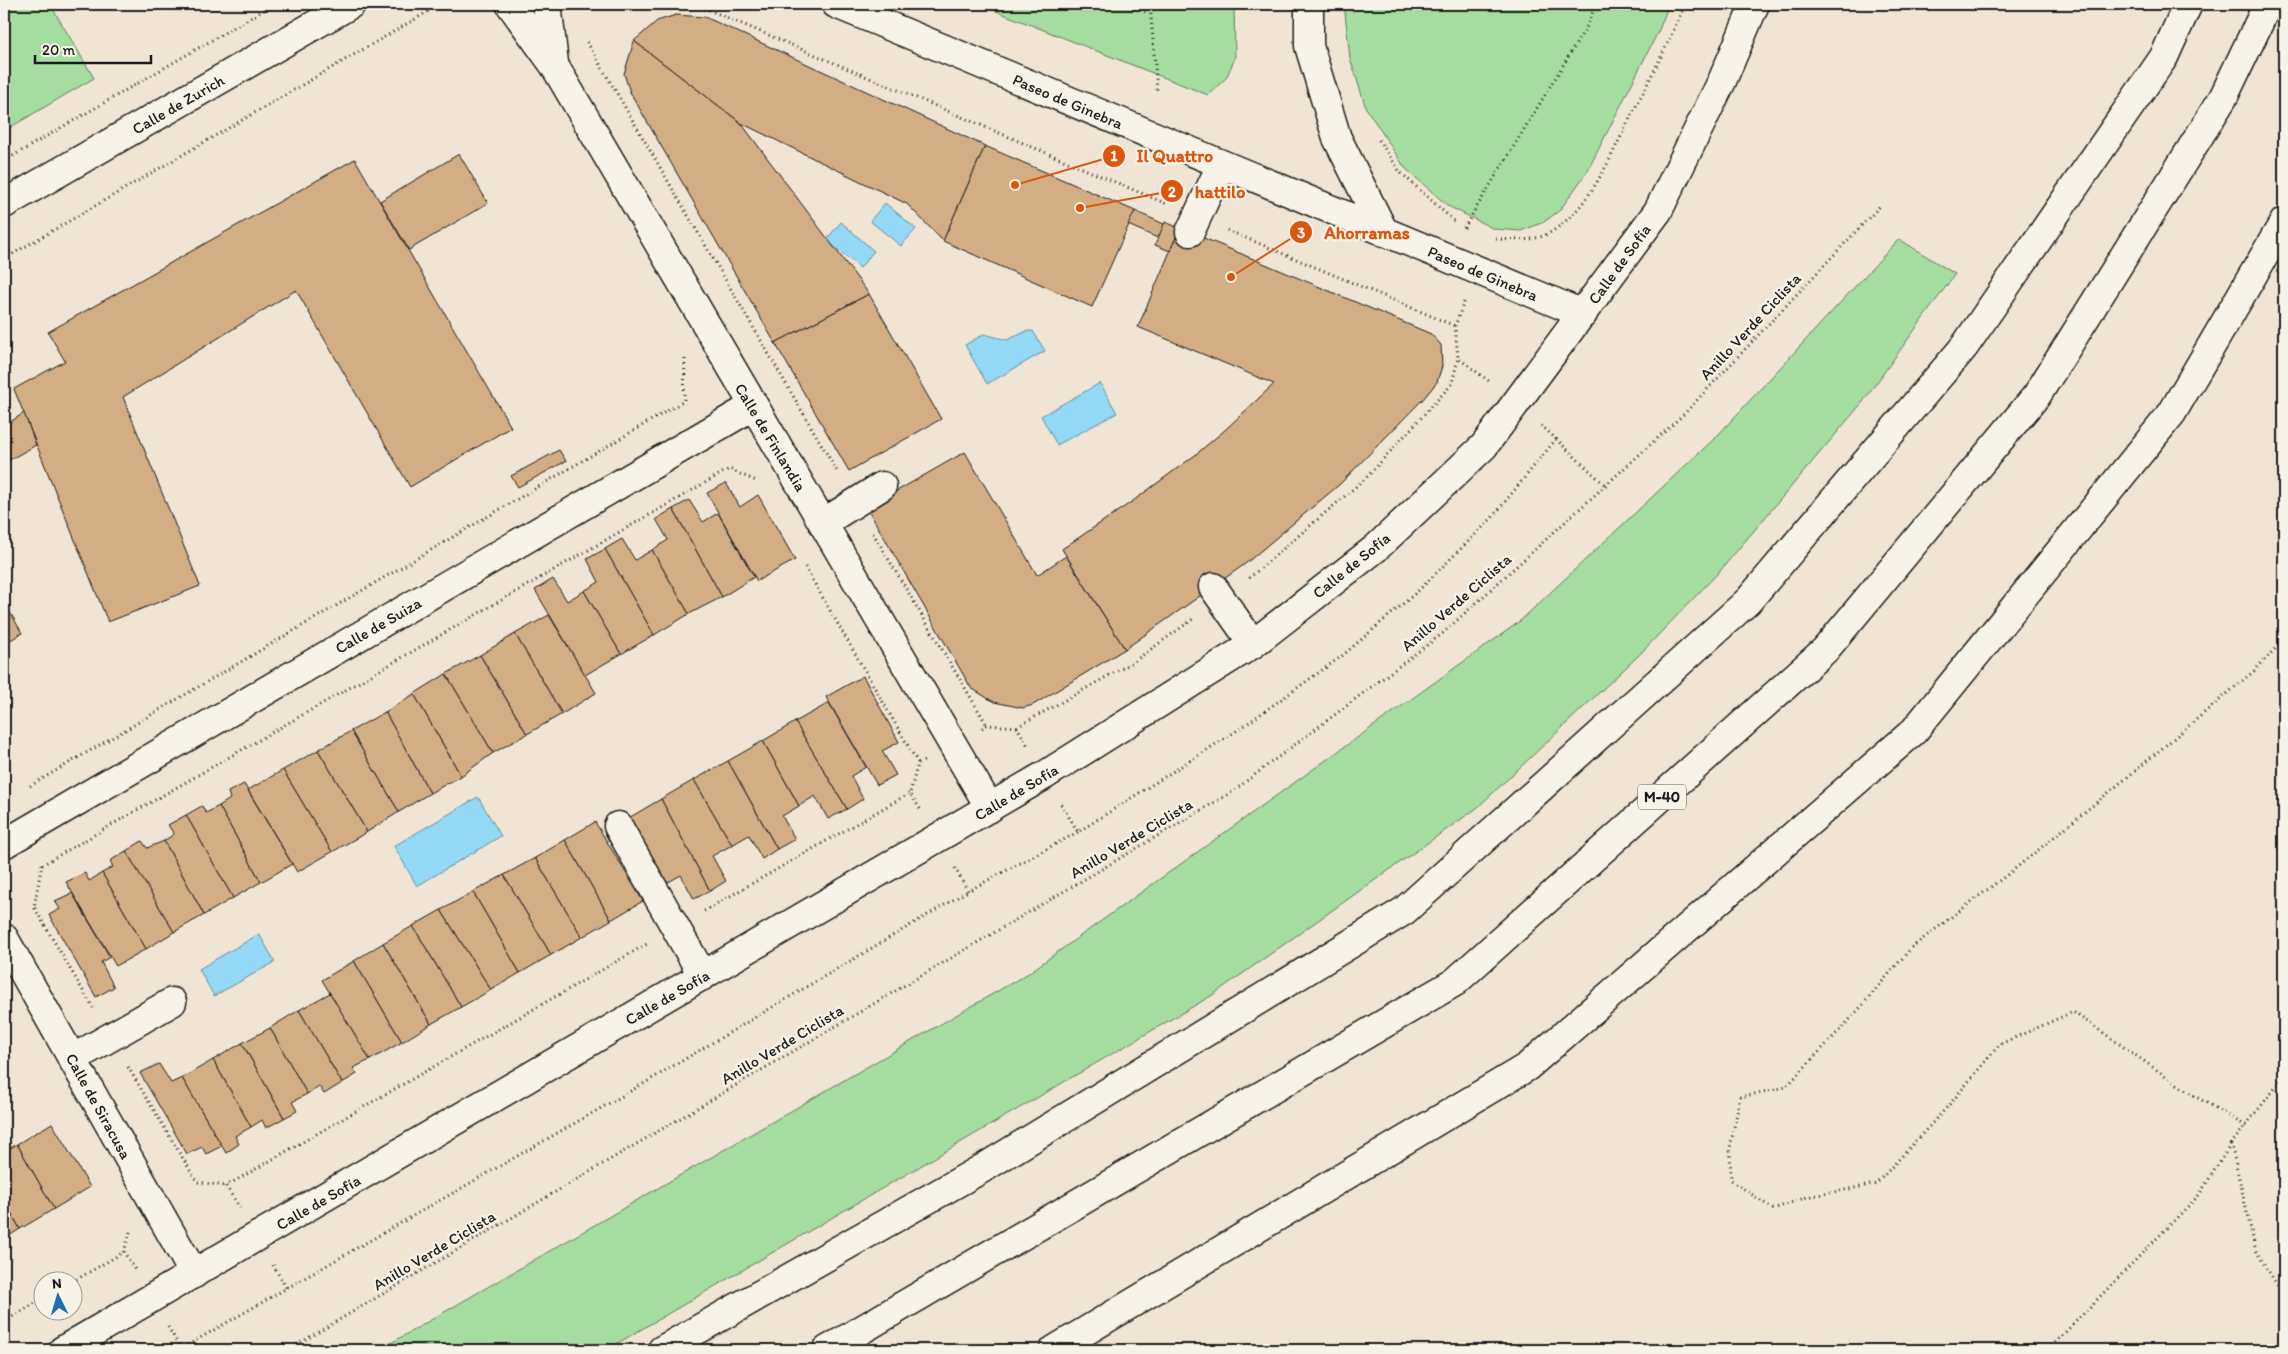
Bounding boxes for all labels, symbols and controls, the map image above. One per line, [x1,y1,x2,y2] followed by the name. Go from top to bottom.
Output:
[35,32,151,64] scale bar
[42,41,76,59] text: 20 m
[129,70,228,138] street label: Calle de Zurich
[1010,70,1126,133] street label: Paseo de Ginebra
[1101,139,1223,172] callout: Il Quattro
[1137,145,1213,167] text: Il Quattro
[1111,147,1118,165] text: 1
[1159,175,1255,208] callout: hattilo
[1195,181,1245,203] text: hattilo
[1168,183,1176,201] text: 2
[1289,216,1420,249] callout: Ahorramas
[1584,221,1655,308] street label: Calle de Sofía
[1323,222,1410,244] text: Ahorramas
[1297,224,1305,242] text: 3
[1425,242,1541,305] street label: Paseo de Ginebra
[1696,268,1805,384] street label: Anillo Verde Ciclista
[731,380,811,495] street label: Calle de Finlandia
[1309,528,1394,602] street label: Calle de Sofía
[1397,549,1516,655] street label: Anillo Verde Ciclista
[332,593,425,658] street label: Calle de Suiza
[971,760,1062,825] street label: Calle de Sofía
[1638,784,1686,810] road number: M-40
[1067,794,1196,882] street label: Anillo Verde Ciclista
[622,966,713,1029] street label: Calle de Sofía
[718,1000,847,1088] street label: Anillo Verde Ciclista
[62,1050,136,1163] street label: Calle de Siracusa
[273,1171,364,1234] street label: Calle de Sofía
[370,1206,499,1294] street label: Anillo Verde Ciclista
[32,1272,82,1322] north arrow
[51,1275,62,1292] text: N

